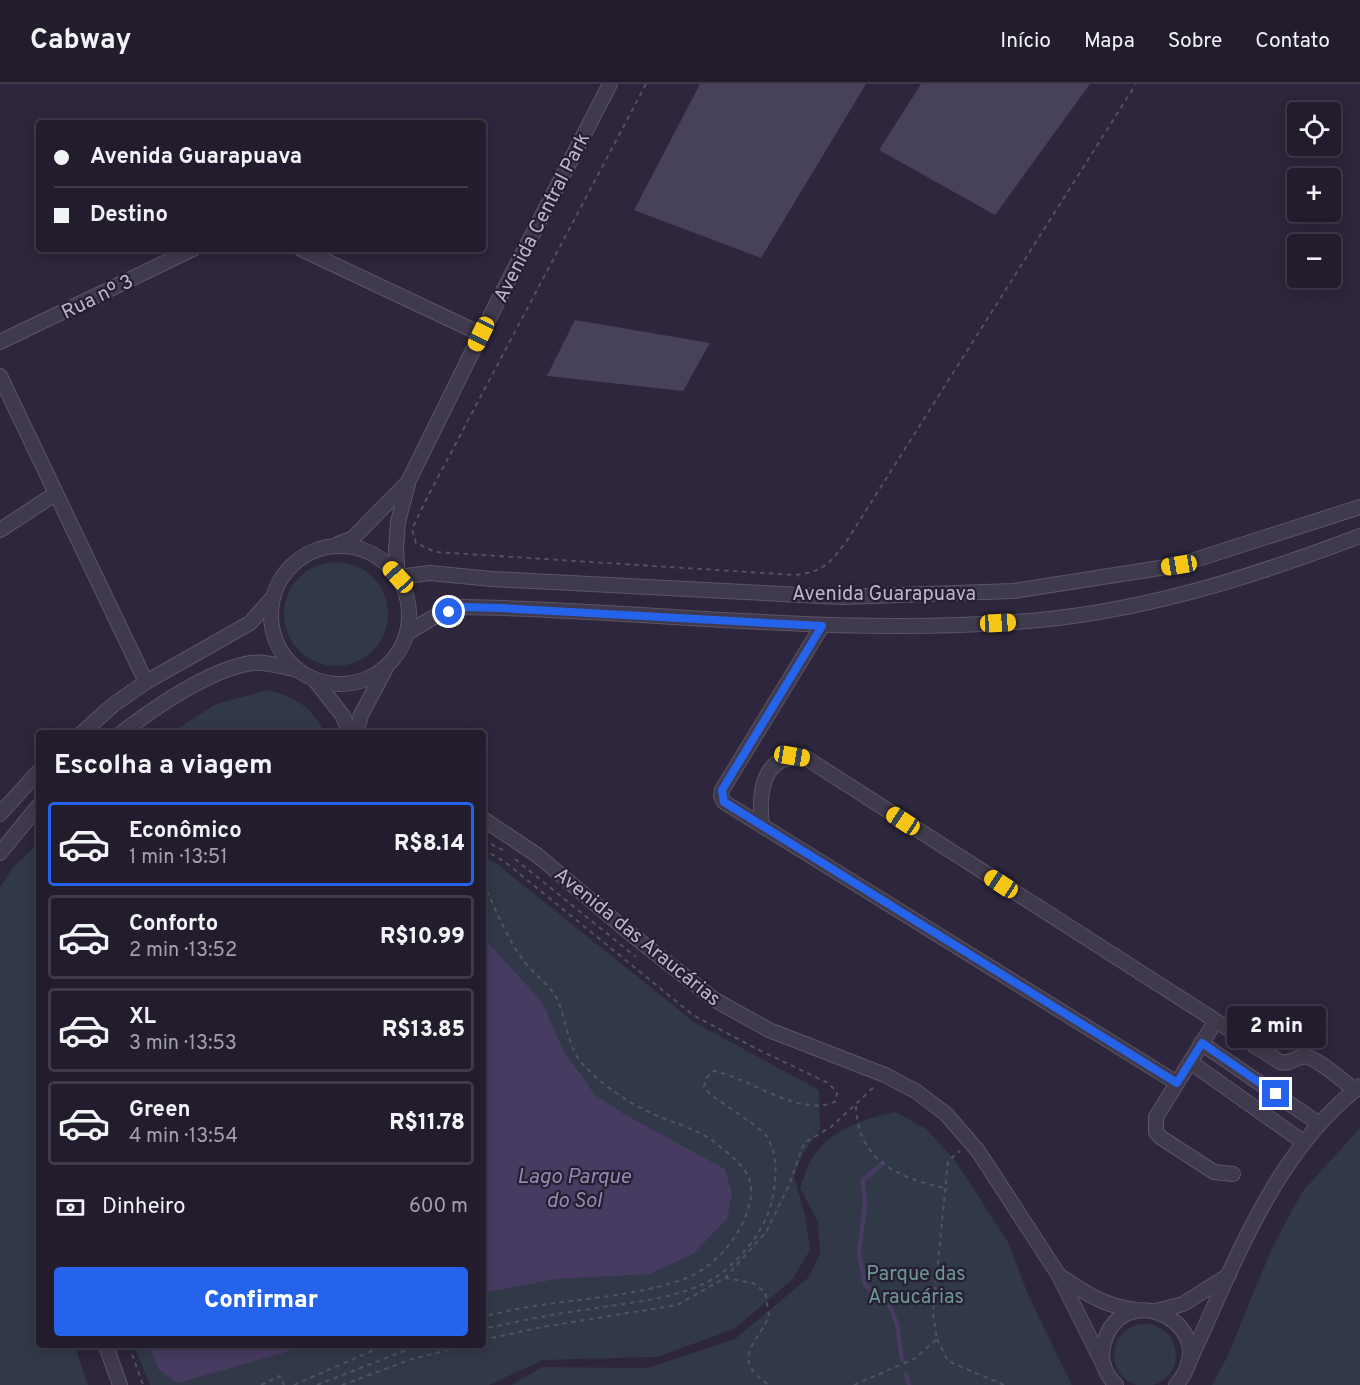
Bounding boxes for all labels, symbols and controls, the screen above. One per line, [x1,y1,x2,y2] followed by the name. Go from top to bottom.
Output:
[30,23,131,59] text: Cabway
[1000,28,1051,55] text: Início
[1084,28,1135,55] text: Mapa
[1168,28,1222,55] text: Sobre
[1255,28,1330,55] text: Contato
[1287,102,1341,288] map controls
[1287,102,1341,156] button: locate
[489,129,597,307] street label: Avenida Central Park
[90,144,302,171] text: Avenida Guarapuava
[1287,168,1341,222] button: +
[90,202,168,229] text: Destino
[1287,234,1341,288] button: −
[58,269,138,326] street label: Rua nº 3
[465,314,497,354] car
[1160,553,1198,577] car
[379,558,417,596] car
[792,582,976,608] street label: Avenida Guarapuava
[435,598,462,625] route start
[980,613,1016,633] car
[773,744,811,768] car
[54,749,273,783] text: Escolha a viagem
[883,804,923,838] car
[57,817,111,871] icon: car
[129,818,242,845] text: Econômico
[394,831,465,858] text: R$8.14
[129,845,228,871] text: 1 min · 13:51
[548,862,725,1013] street label: Avenida das Araucárias
[981,867,1021,901] car
[57,910,111,964] icon: car
[129,911,218,938] text: Conforto
[380,924,465,951] text: R$10.99
[129,938,237,964] text: 2 min · 13:52
[57,1003,111,1057] icon: car
[129,1004,156,1031] text: XL
[1226,1007,1326,1049] callout: 2 min
[1250,1014,1303,1040] text: 2 min
[382,1017,465,1044] text: R$13.85
[129,1031,237,1057] text: 3 min · 13:53
[1262,1080,1289,1107] route end
[57,1096,111,1150] icon: car
[129,1097,191,1124] text: Green
[389,1110,465,1137] text: R$11.78
[129,1124,238,1150] text: 4 min · 13:54
[517,1164,632,1215] water label: Lago Parque do Sol
[54,1191,87,1224] icon: cash
[102,1194,185,1221] text: Dinheiro
[409,1194,468,1220] text: 600 m
[866,1262,966,1311] park label: Parque das Araucárias
[54,1267,468,1336] button: Confirmar

